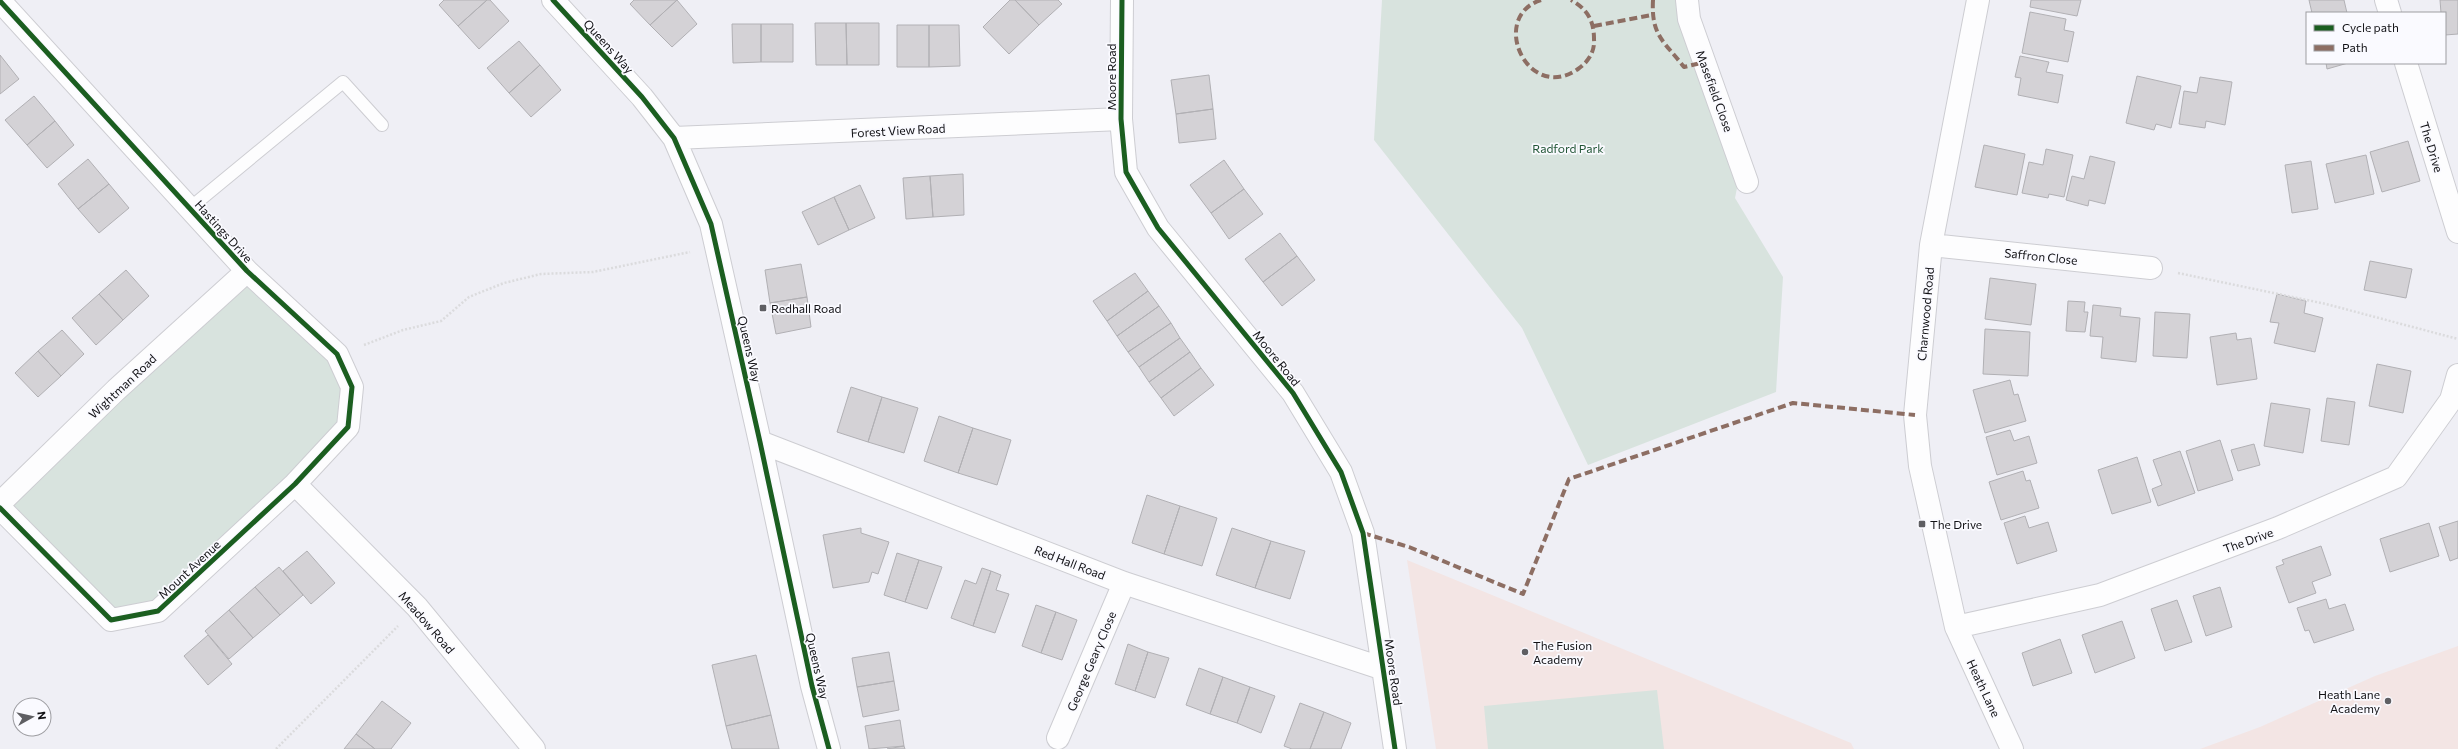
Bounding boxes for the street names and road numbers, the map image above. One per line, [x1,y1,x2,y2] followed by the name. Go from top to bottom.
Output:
[581,16,637,76] street label: Queens Way
[1104,43,1118,111] street label: Moore Road
[1694,48,1736,134] street label: Masefield Close
[2418,120,2446,174] street label: The Drive
[850,121,946,139] street label: Forest View Road
[192,197,256,265] street label: Hastings Drive
[2004,245,2078,267] street label: Saffron Close
[1914,267,1936,361] street label: Charnwood Road
[736,314,764,384] street label: Queens Way
[1250,328,1304,389] street label: Moore Road
[85,351,159,421] street label: Wightman Road
[2221,524,2275,556] street label: The Drive
[155,537,223,601] street label: Mount Avenue
[1033,542,1108,582] street label: Red Hall Road
[396,588,458,656] street label: Meadow Road
[1064,609,1118,713] street label: George Geary Close
[804,631,832,701] street label: Queens Way
[1382,638,1406,706] street label: Moore Road
[1965,657,2003,719] street label: Heath Lane

